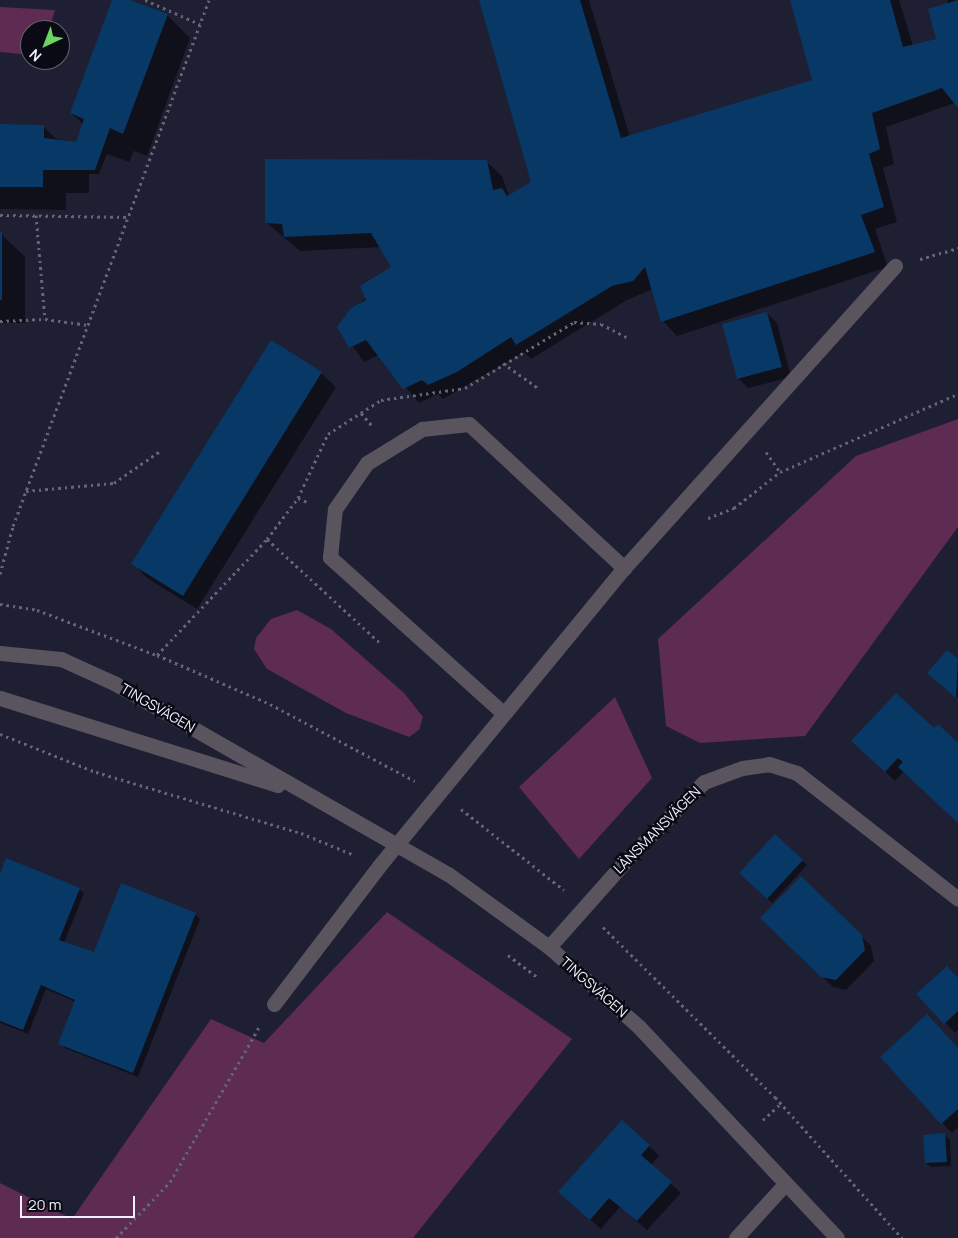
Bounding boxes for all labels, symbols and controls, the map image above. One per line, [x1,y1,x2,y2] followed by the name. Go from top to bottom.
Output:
[20,20,70,70] north arrow
[25,45,45,66] text: N
[118,680,198,736] street label: TINGSVÄGEN
[610,783,704,877] street label: LÄNSMANSVÄGEN
[557,953,631,1021] street label: TINGSVÄGEN
[22,1186,138,1218] scale bar
[28,1194,61,1215] text: 20 m

